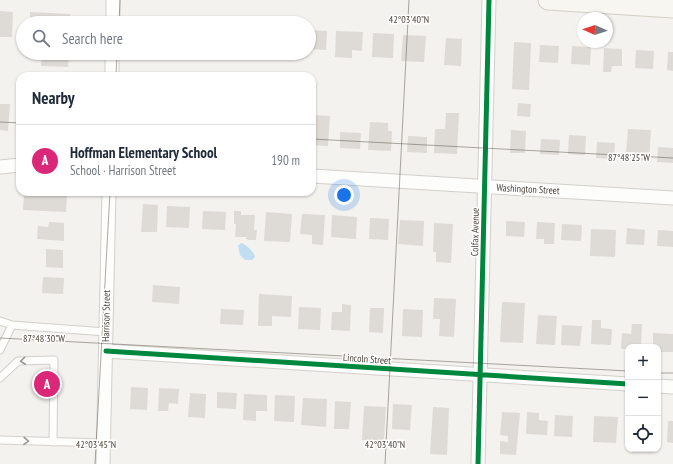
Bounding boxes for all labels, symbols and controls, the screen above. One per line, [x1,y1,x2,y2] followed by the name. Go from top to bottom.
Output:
[577,12,613,48] north arrow
[389,13,429,26] text: 42°03'40"N
[16,16,316,60] search box
[30,27,52,49] icon: search
[62,29,123,48] text: Search here
[32,87,75,109] text: Nearby
[70,143,217,162] text: Hoffman Elementary School
[608,151,650,164] text: 87°48'25"W
[42,152,48,169] text: A
[271,152,300,169] text: 190 m
[70,162,176,179] text: School · Harrison Street
[496,181,560,197] street label: Washington Street
[334,185,354,205] your location
[468,208,482,256] street label: Colfax Avenue
[99,290,113,342] street label: Harrison Street
[23,332,65,345] text: 87°48'30"W
[625,344,661,452] map controls
[625,344,661,380] button: +
[343,351,392,367] street label: Lincoln Street
[20,356,27,365] one-way arrow
[34,369,60,399] pin: A
[625,380,661,416] button: −
[625,416,661,452] button: locate
[23,437,29,445] one-way arrow
[76,438,116,451] text: 42°03'45"N
[365,438,405,451] text: 42°03'40"N

